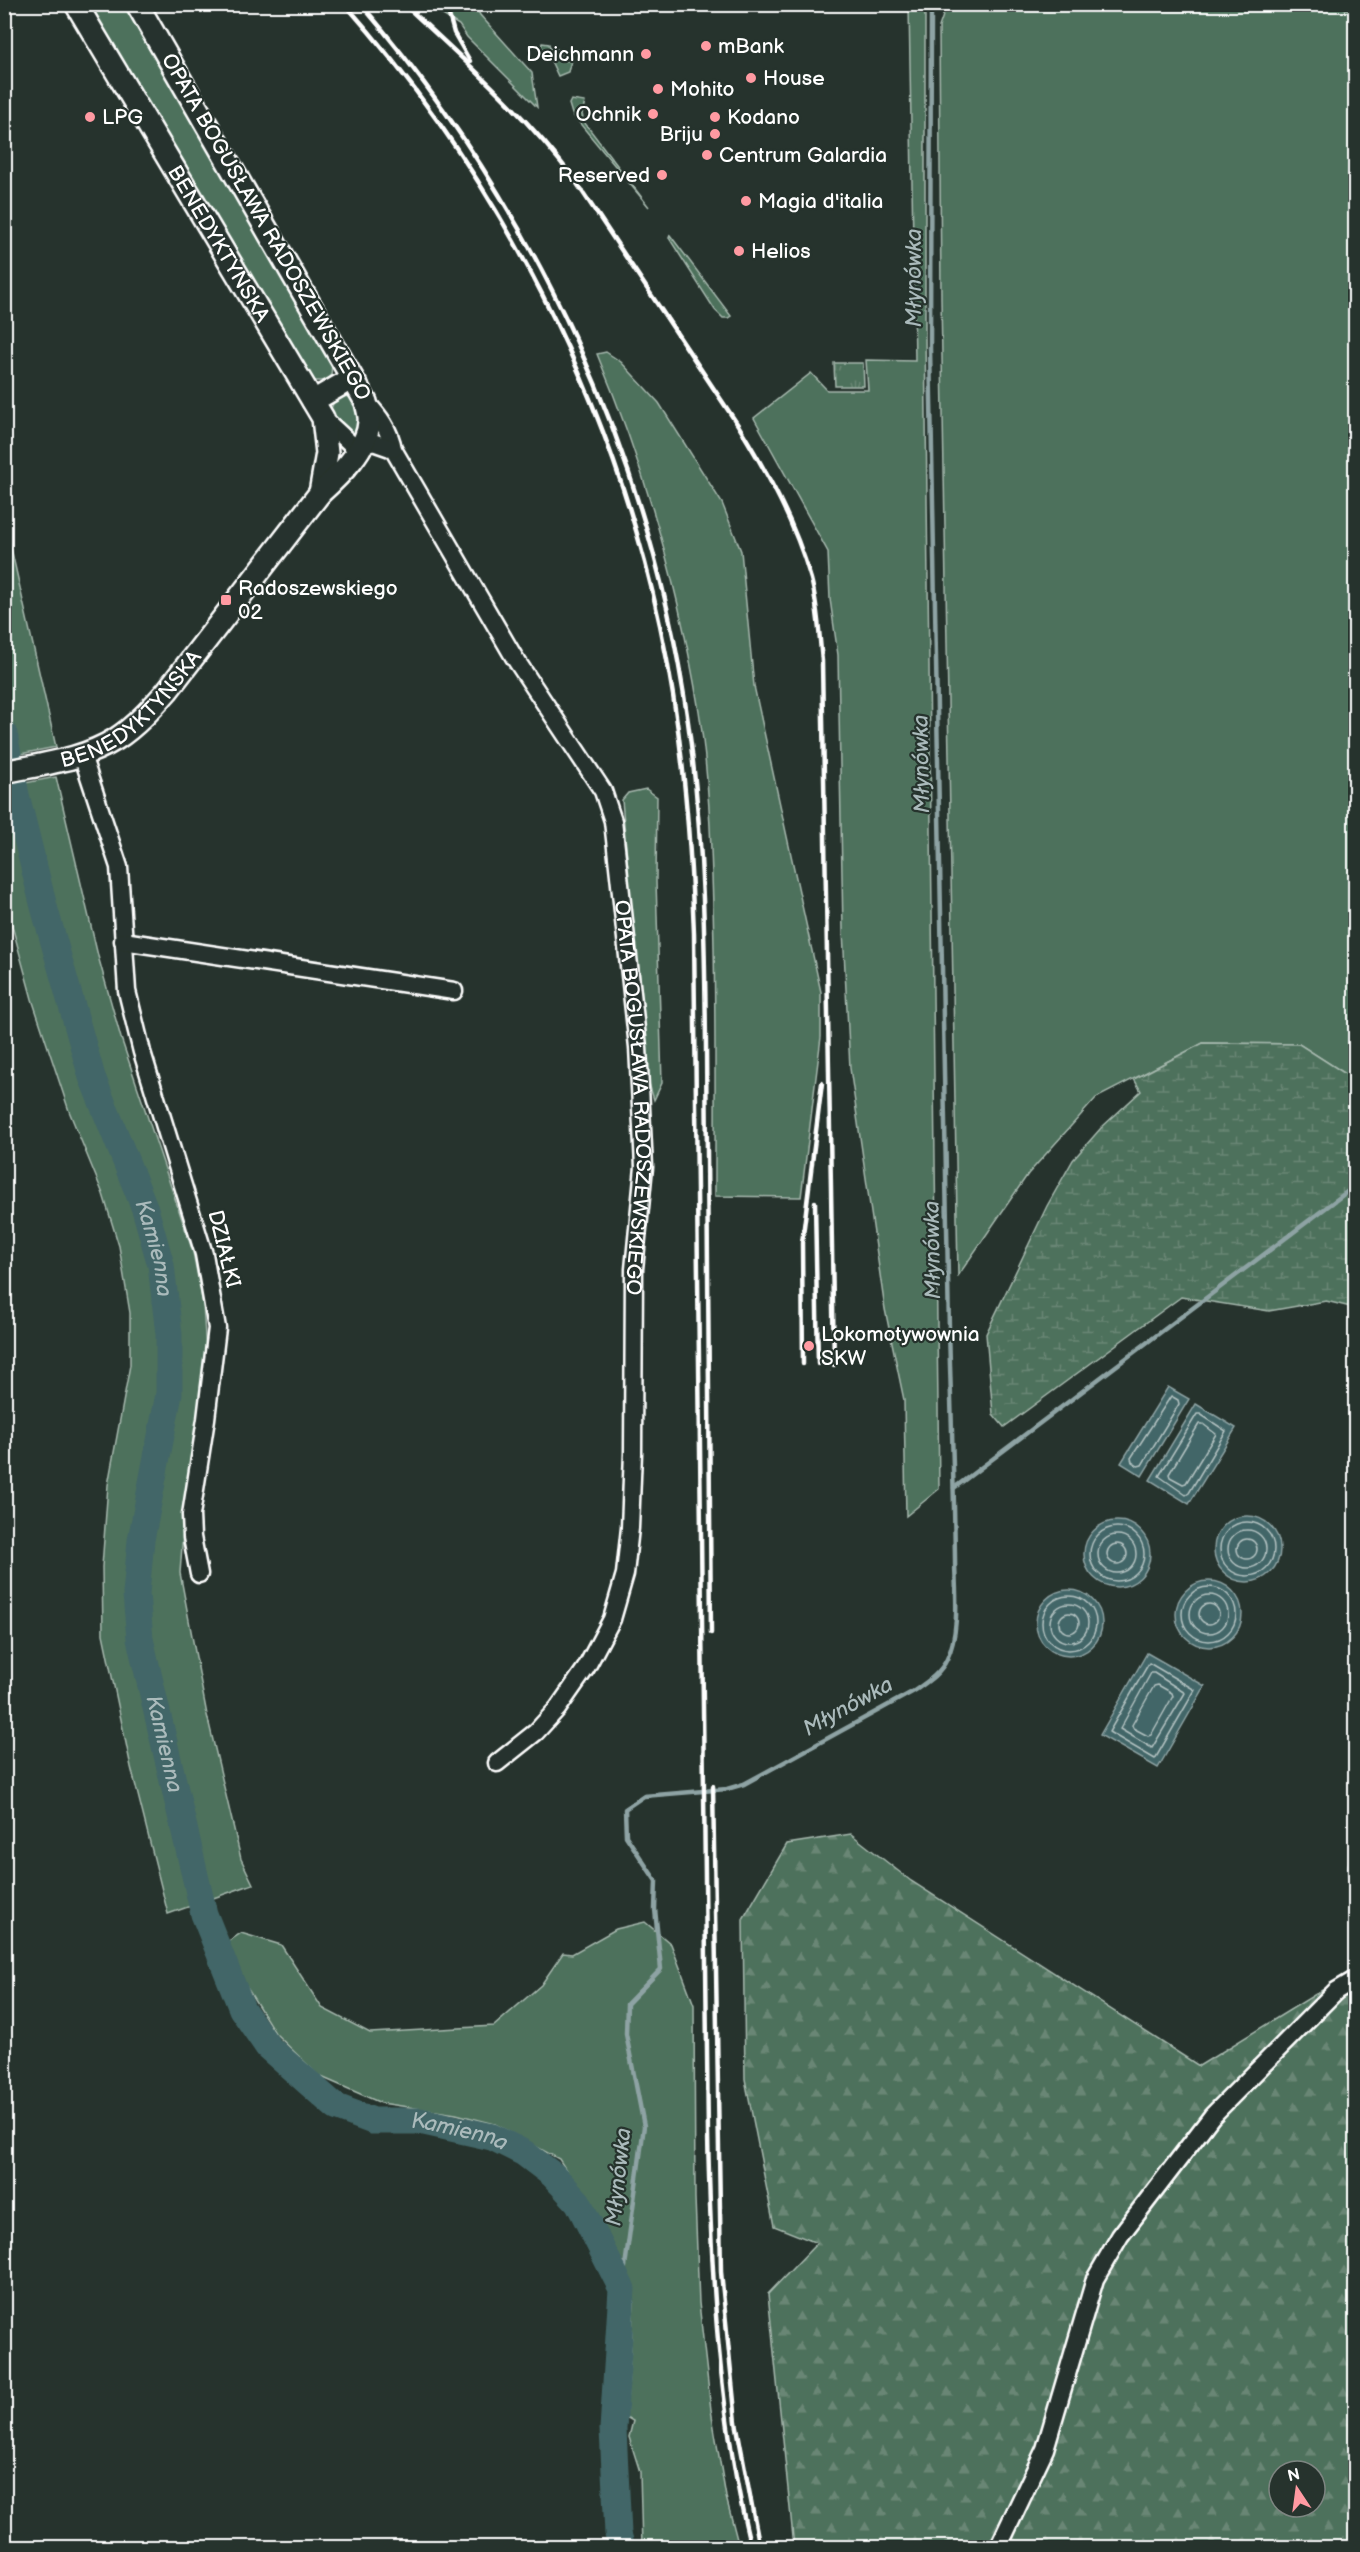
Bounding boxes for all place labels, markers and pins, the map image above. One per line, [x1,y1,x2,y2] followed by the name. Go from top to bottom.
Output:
[718,34,784,59] place label: mBank
[699,39,713,53] marker: mBank
[526,42,634,67] place label: Deichmann
[639,47,653,61] marker: Deichmann
[763,66,825,91] place label: House
[744,71,758,85] marker: House
[670,77,734,102] place label: Mohito
[651,82,665,96] marker: Mohito
[575,102,642,127] place label: Ochnik
[102,105,143,130] place label: LPG
[727,105,800,130] place label: Kodano
[646,107,660,121] marker: Ochnik
[83,110,97,124] marker: LPG
[708,110,722,124] marker: Kodano
[659,122,703,147] place label: Briju
[708,127,722,141] marker: Briju
[719,143,887,168] place label: Centrum Galardia
[700,148,714,162] marker: Centrum Galardia
[558,163,650,188] place label: Reserved
[655,168,669,182] marker: Reserved
[758,189,883,214] place label: Magia d'italia
[739,194,753,208] marker: Magia d'italia
[751,239,811,264] place label: Helios
[732,244,746,258] marker: Helios
[238,576,398,625] place label: Radoszewskiego 02
[219,593,233,607] marker: Radoszewskiego 02
[821,1322,980,1371] place label: Lokomotywownia SKW
[802,1339,816,1353] marker: Lokomotywownia SKW

